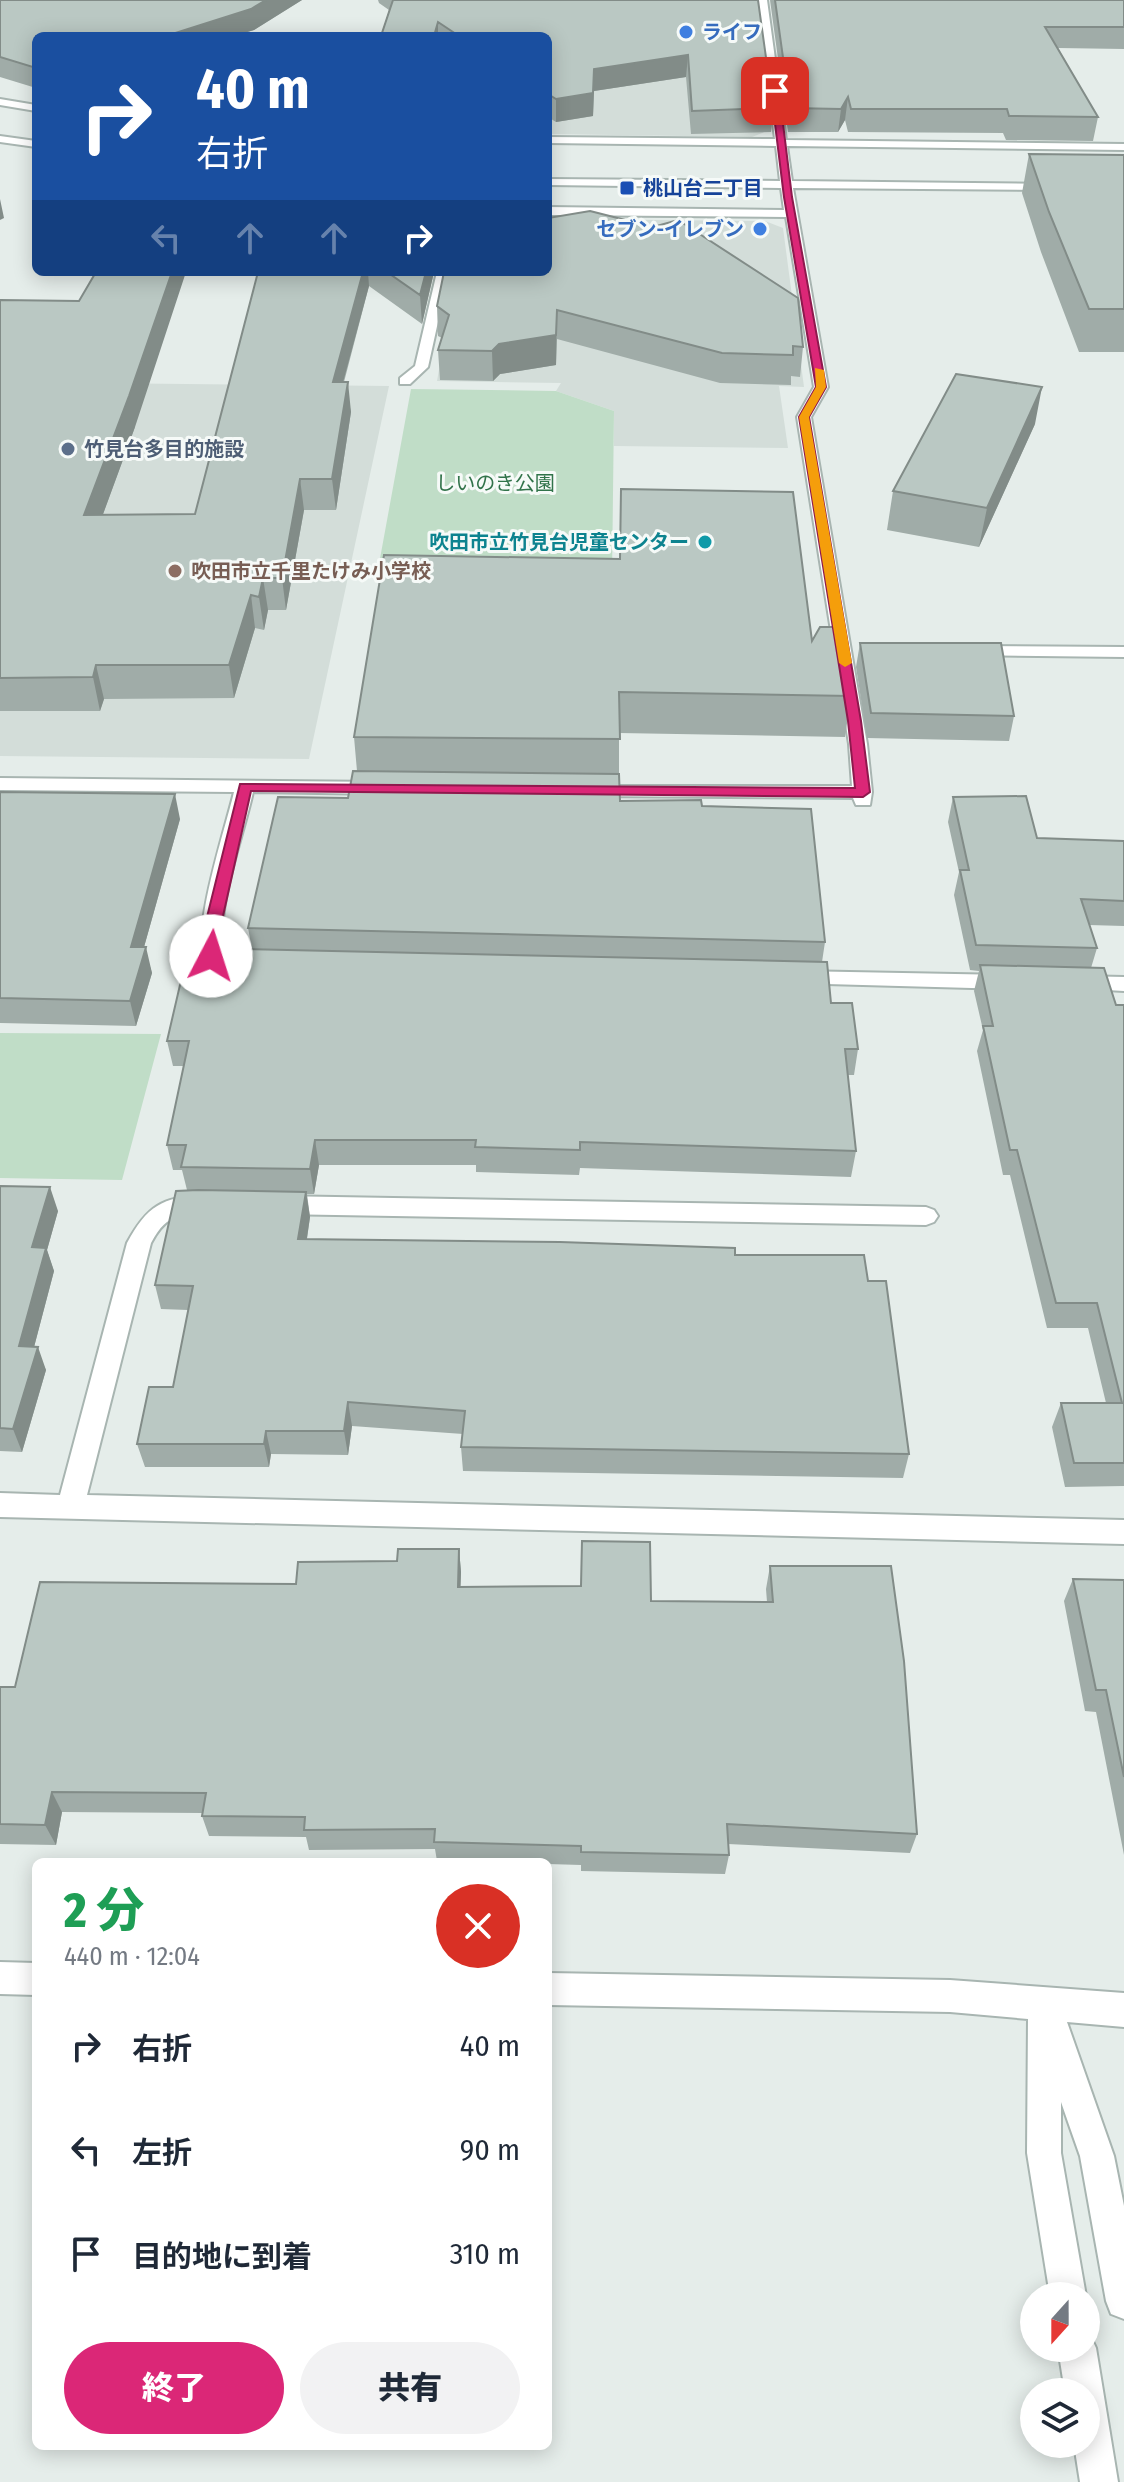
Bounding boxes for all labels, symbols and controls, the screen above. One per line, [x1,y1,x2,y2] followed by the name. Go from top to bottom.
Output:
[702,20,762,44] place label: ライフ
[677,23,695,41] marker: ライフ
[196,56,310,123] text: 40 m
[741,57,809,125] pin
[64,64,168,168] icon: right
[753,69,797,113] icon: arrive
[196,132,268,176] text: 右折
[643,176,763,200] place label: 桃山台二丁目
[618,179,636,197] marker: 桃山台二丁目
[144,216,188,260] icon: left
[228,216,272,260] icon: ahead
[312,216,356,260] icon: ahead
[396,216,440,260] icon: right
[597,217,744,241] place label: セブン-イレブン
[751,220,769,238] marker: セブン-イレブン
[84,437,244,461] place label: 竹見台多目的施設
[59,440,77,458] marker: 竹見台多目的施設
[435,471,555,495] park label: しいのき公園
[429,530,689,554] place label: 吹田市立竹見台児童センター
[696,533,714,551] marker: 吹田市立竹見台児童センター
[191,559,431,583] place label: 吹田市立千里たけみ小学校
[166,562,184,580] marker: 吹田市立千里たけみ小学校
[169,914,253,998] position arrow
[64,1882,144,1940] text: 2 分
[436,1884,520,1968] button: close
[64,1941,200,1972] text: 440 m · 12:04
[64,2024,108,2068] icon: right
[460,2028,520,2064] text: 40 m
[132,2031,192,2067] text: 右折
[64,2128,108,2172] icon: left
[460,2132,520,2168] text: 90 m
[132,2135,192,2171] text: 左折
[64,2232,108,2276] icon: arrive
[450,2236,520,2272] text: 310 m
[132,2239,312,2275] text: 目的地に到着
[1020,2282,1100,2362] north arrow
[1020,2282,1100,2458] map controls
[64,2342,284,2434] button: 終了
[300,2342,520,2434] button: 共有
[1020,2378,1100,2458] button: layers

